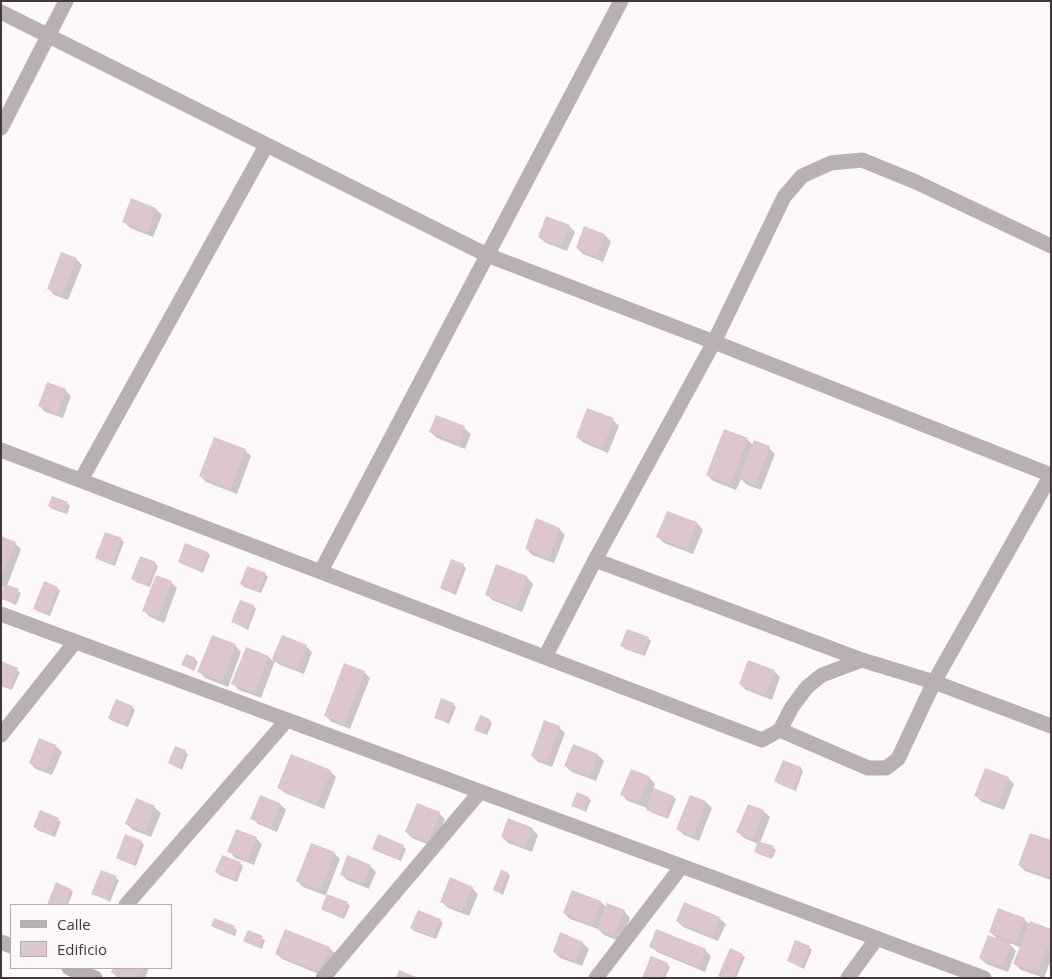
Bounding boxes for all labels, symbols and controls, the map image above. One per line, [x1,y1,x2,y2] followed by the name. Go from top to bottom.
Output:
[10,904,172,969] legend
[57,914,91,934] text: Calle
[57,939,107,959] text: Edificio

